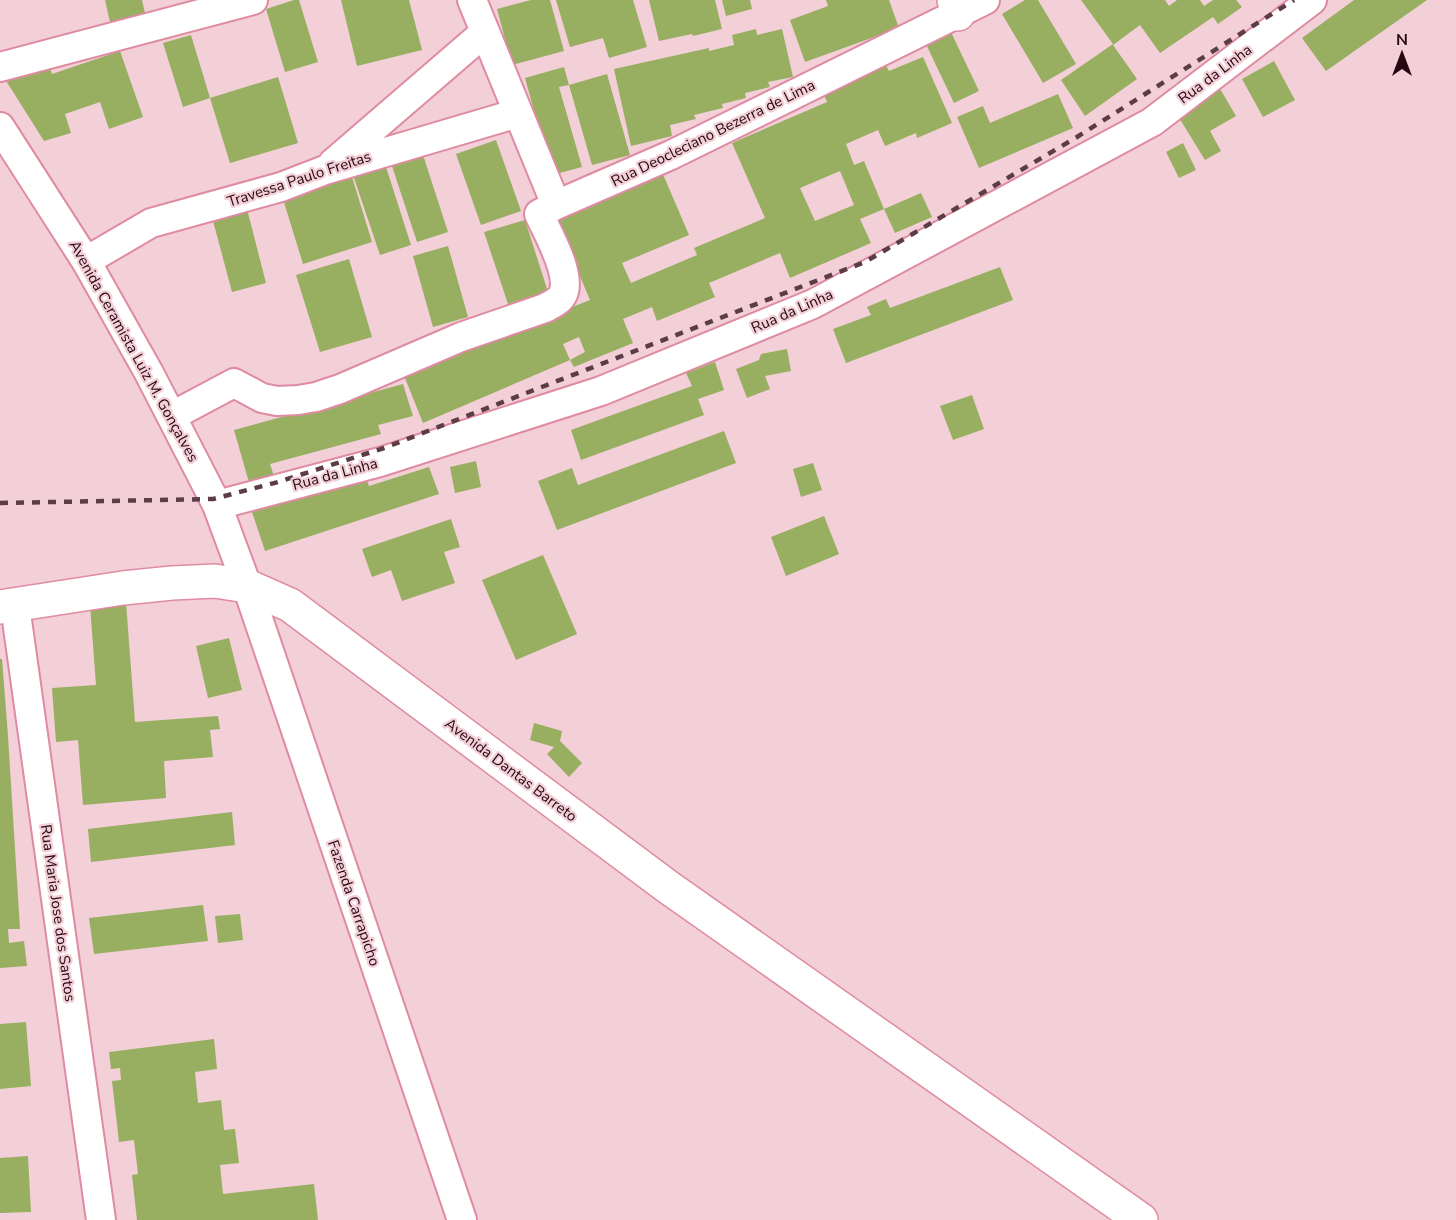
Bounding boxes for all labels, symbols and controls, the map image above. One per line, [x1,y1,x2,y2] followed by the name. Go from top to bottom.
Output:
[1372,24,1432,84] north arrow
[1396,29,1408,51] text: N
[1174,40,1256,108] street label: Rua da Linha
[608,75,818,191] street label: Rua Deocleciano Bezerra de Lima
[224,146,374,212] street label: Travessa Paulo Freitas
[65,237,203,465] street label: Avenida Ceramista Luiz M. Gonçalves
[748,284,836,338] street label: Rua da Linha
[290,453,380,495] street label: Rua da Linha
[441,714,581,826] street label: Avenida Dantas Barreto
[36,823,80,1003] street label: Rua Maria Jose dos Santos
[323,837,385,969] street label: Fazenda Carrapicho

